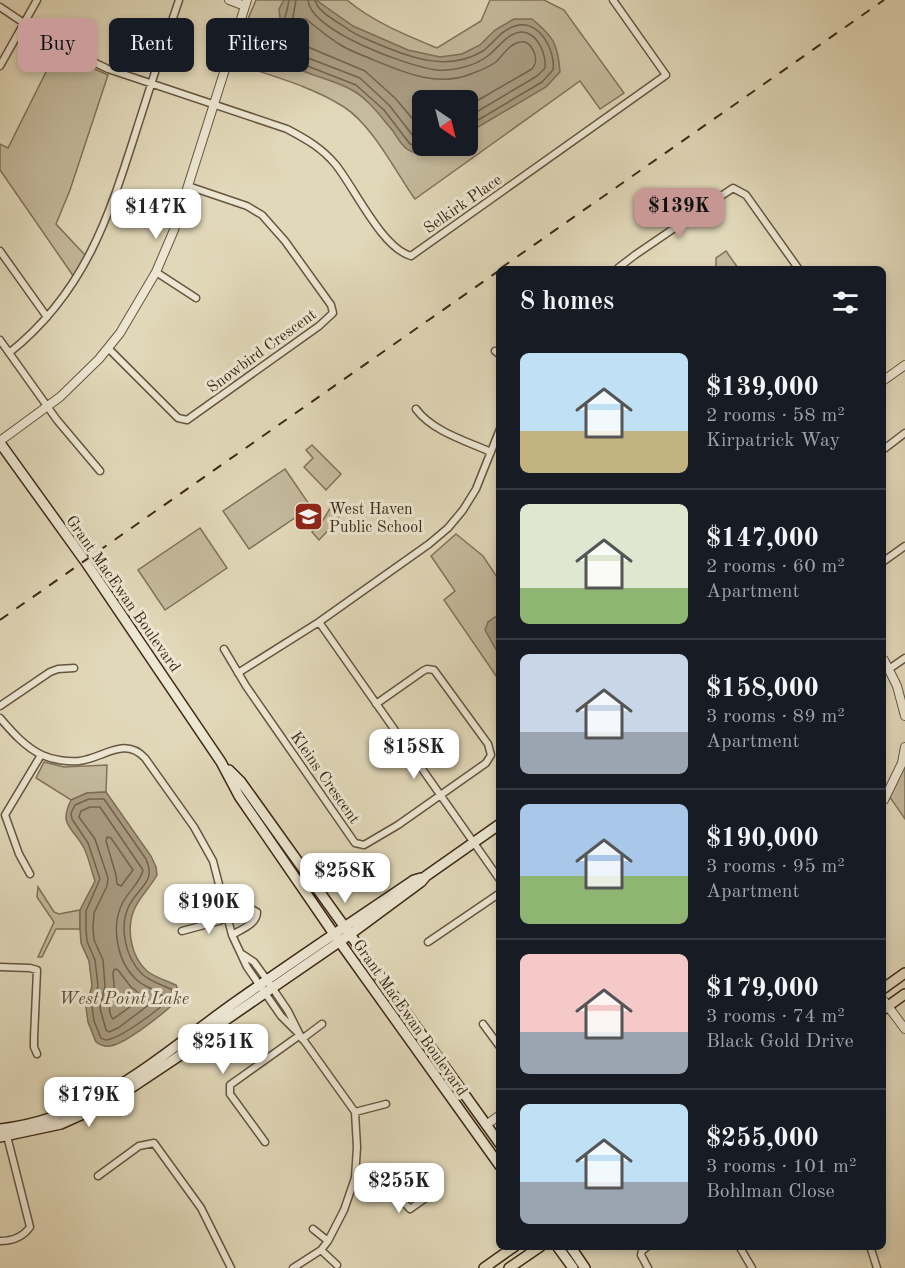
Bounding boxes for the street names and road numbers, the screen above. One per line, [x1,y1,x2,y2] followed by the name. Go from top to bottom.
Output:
[421,172,505,237] street label: Selkirk Place
[205,306,320,397] street label: Snowbird Crescent
[62,513,183,675] street label: Grant MacEwan Boulevard
[287,729,362,827] street label: Kleins Crescent
[349,937,470,1099] street label: Grant MacEwan Boulevard

